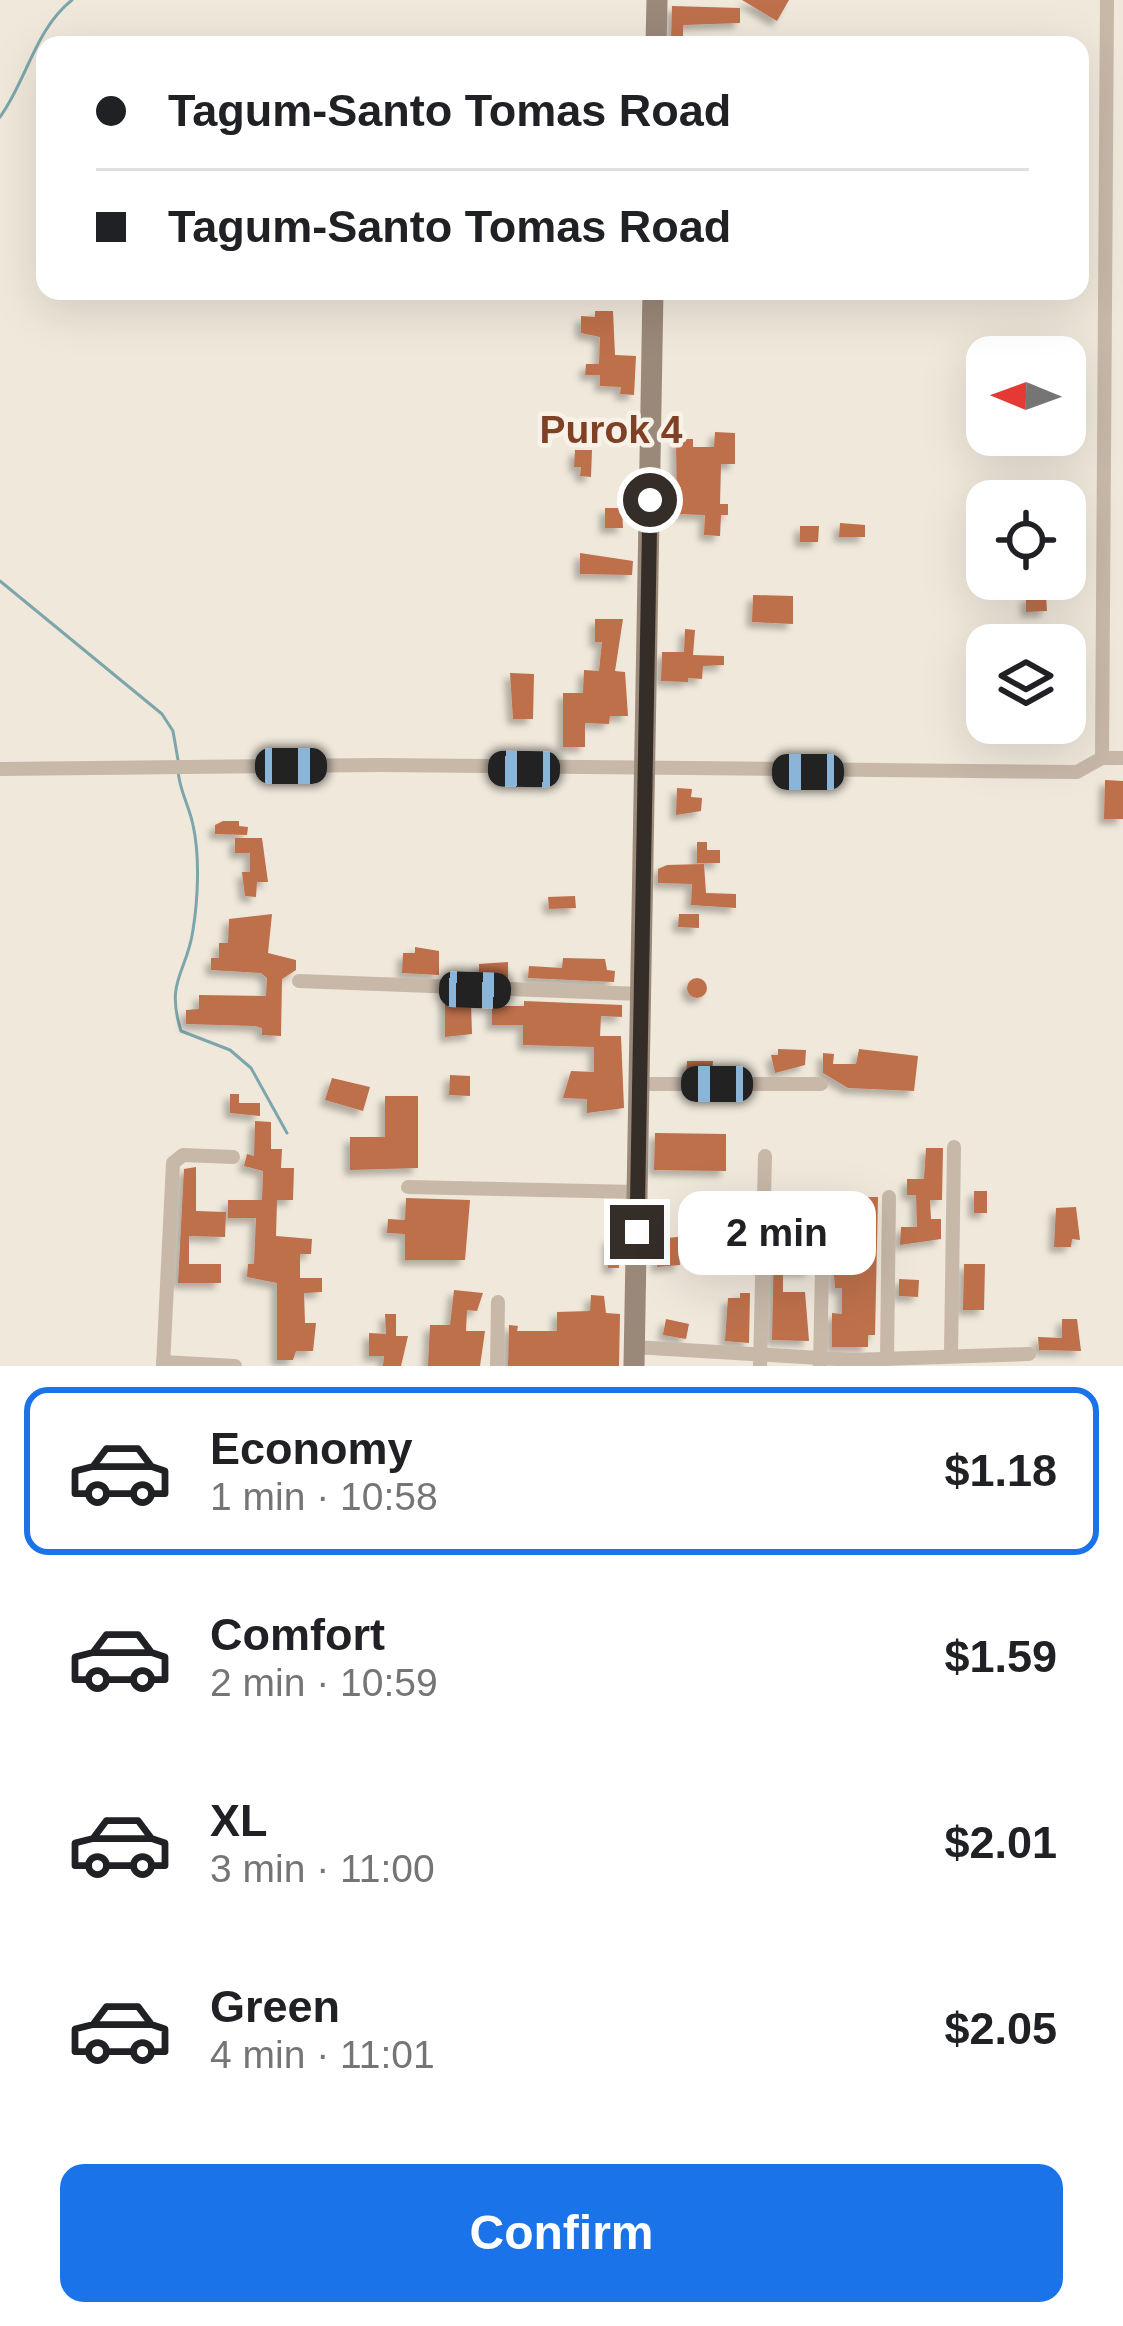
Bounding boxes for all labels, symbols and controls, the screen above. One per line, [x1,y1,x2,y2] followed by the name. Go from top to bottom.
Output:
[168,85,731,136] text: Tagum-Santo Tomas Road
[168,201,731,252] text: Tagum-Santo Tomas Road
[966,336,1086,456] north arrow
[966,336,1086,744] map controls
[539,408,683,451] district label: Purok 4
[623,473,677,527] route start
[966,480,1086,600] button: locate
[966,624,1086,744] button: layers
[255,748,327,784] car
[488,750,560,788] car
[772,754,844,790] car
[438,971,512,1009] car
[681,1066,753,1102] car
[679,1190,877,1274] callout: 2 min
[610,1205,664,1259] route end
[726,1211,828,1254] text: 2 min
[66,1417,174,1525] icon: car
[210,1423,413,1474] text: Economy
[944,1445,1057,1496] text: $1.18
[210,1475,438,1518] text: 1 min · 10:58
[66,1603,174,1711] icon: car
[210,1609,385,1660] text: Comfort
[944,1631,1057,1682] text: $1.59
[210,1661,438,1704] text: 2 min · 10:59
[66,1789,174,1897] icon: car
[210,1795,268,1846] text: XL
[944,1817,1057,1868] text: $2.01
[210,1847,435,1890] text: 3 min · 11:00
[66,1975,174,2083] icon: car
[210,1981,340,2032] text: Green
[944,2003,1057,2054] text: $2.05
[210,2033,435,2076] text: 4 min · 11:01
[60,2164,1063,2302] button: Confirm

